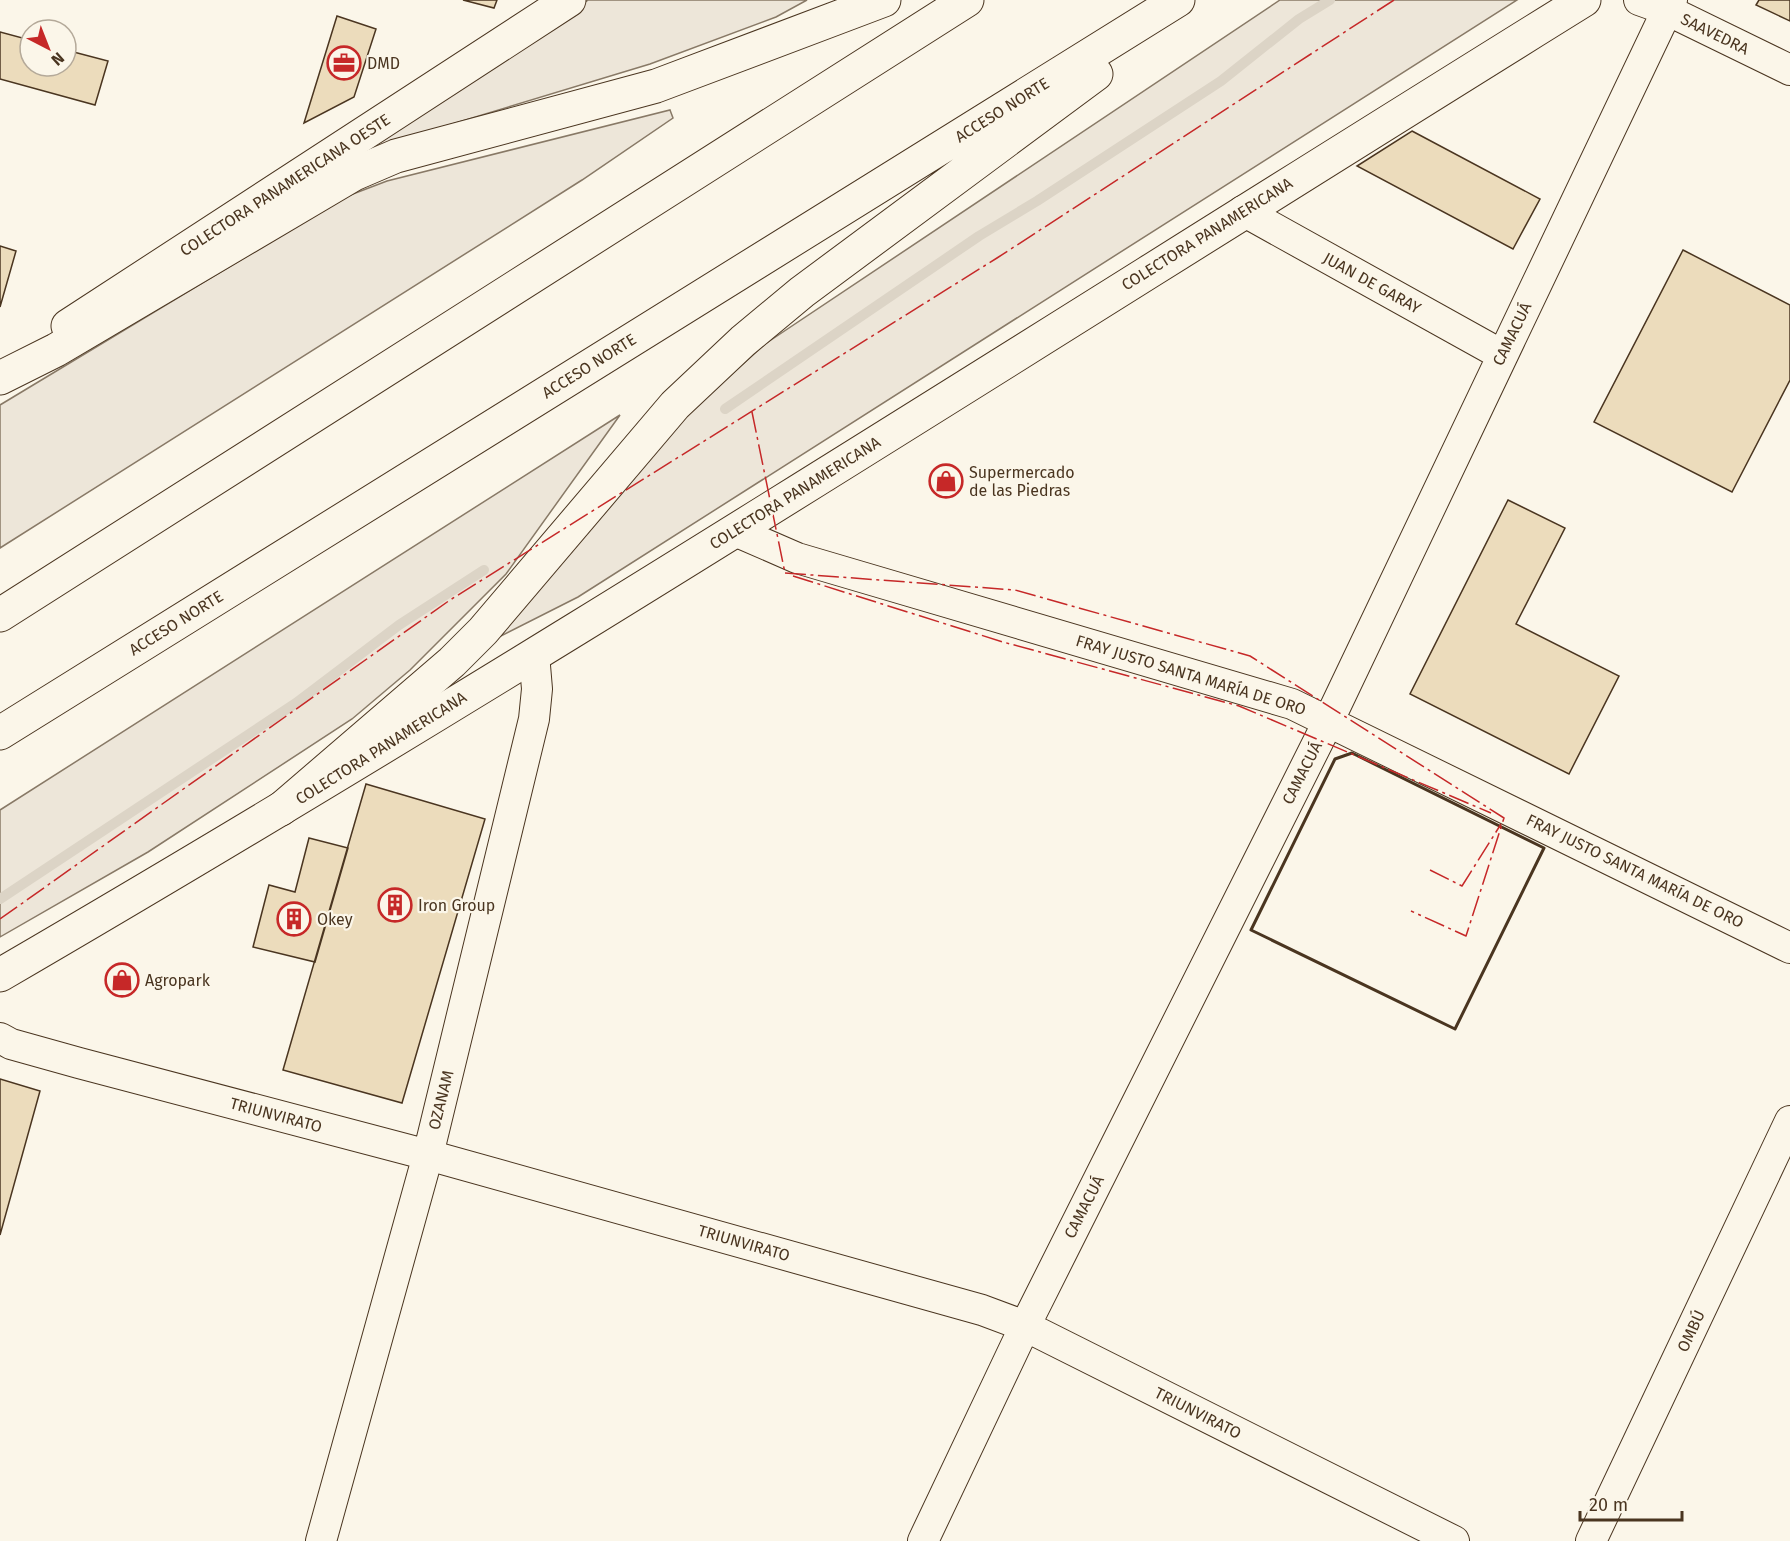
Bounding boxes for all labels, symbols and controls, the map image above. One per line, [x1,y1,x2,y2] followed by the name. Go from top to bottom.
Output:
[1678,9,1753,59] street label: SAAVEDRA
[18,18,78,78] north arrow
[326,45,362,81] office icon: DMD
[47,48,68,69] text: N
[367,54,400,73] place label: DMD
[951,74,1053,146] street label: ACCESO NORTE
[176,110,394,260] street label: COLECTORA PANAMERICANA OESTE
[1118,173,1297,295] street label: COLECTORA PANAMERICANA
[1320,248,1424,318] street label: JUAN DE GARAY
[1488,298,1536,369] street label: CAMACUÁ
[538,330,640,402] street label: ACCESO NORTE
[706,432,885,554] street label: COLECTORA PANAMERICANA
[928,463,964,499] shop icon: Supermercado de las Piedras
[969,463,1075,500] place label: Supermercado de las Piedras
[125,587,227,659] street label: ACCESO NORTE
[1074,630,1309,719] street label: FRAY JUSTO SANTA MARÍA DE ORO
[292,687,471,809] street label: COLECTORA PANAMERICANA
[1277,737,1326,808] street label: CAMACUÁ
[1523,809,1747,932] street label: FRAY JUSTO SANTA MARÍA DE ORO
[377,887,413,923] building icon: Iron Group
[418,896,495,915] place label: Iron Group
[276,901,312,937] building icon: Okey
[317,910,353,929] place label: Okey
[104,962,140,998] shop icon: Agropark
[145,971,211,990] place label: Agropark
[424,1068,458,1132] street label: OZANAM
[228,1094,324,1136] street label: TRIUNVIRATO
[1059,1171,1108,1242] street label: CAMACUÁ
[696,1221,792,1265] street label: TRIUNVIRATO
[1672,1307,1709,1355] street label: OMBÚ
[1152,1383,1244,1443] street label: TRIUNVIRATO
[1580,1484,1682,1522] scale bar
[1589,1494,1628,1516] text: 20 m

